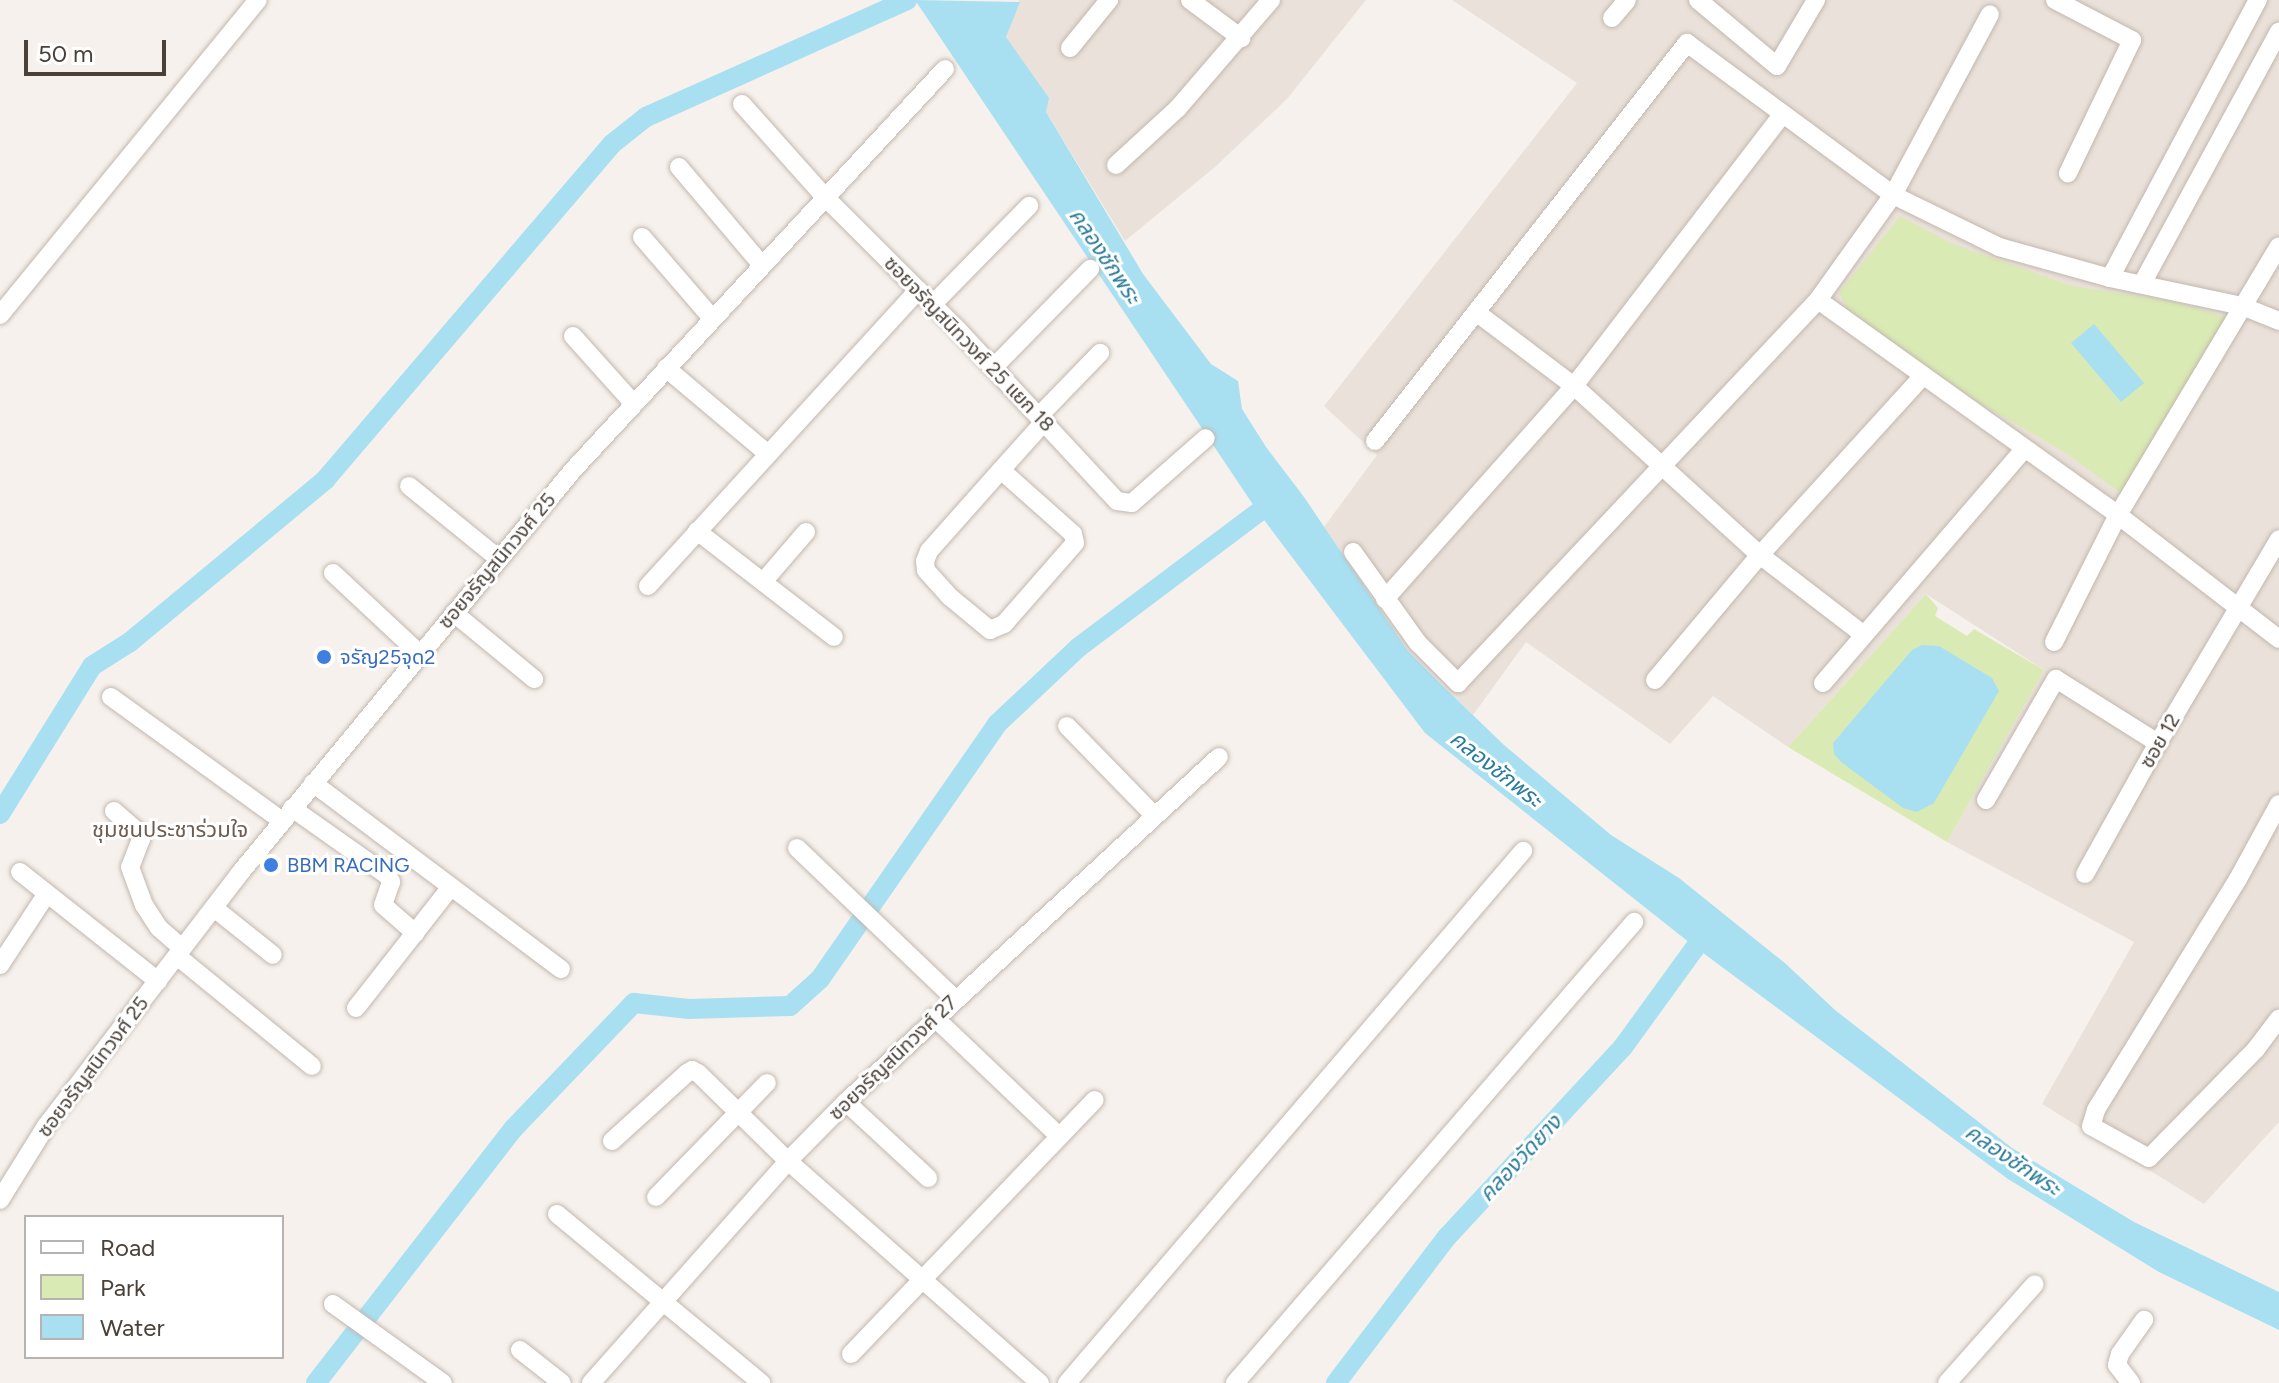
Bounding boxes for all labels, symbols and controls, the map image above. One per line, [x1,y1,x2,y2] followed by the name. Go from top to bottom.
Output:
[28,24,170,74] scale bar
[38,39,94,68] text: 50 m
[1064,203,1146,309] water label: คลองชักพระ
[879,251,1059,437] street label: ซอยจรัญสนิทวงศ์ 25 แยก 18
[433,488,561,634] street label: ซอยจรัญสนิทวงศ์ 25
[340,645,435,669] place label: จรัญ25จุด2
[315,648,333,666] marker: จรัญ25จุด2
[2135,710,2185,772] street label: ซอย 12
[1445,725,1547,813] water label: คลองชักพระ
[92,817,248,843] district label: ชุมชนประชาร่วมใจ
[287,853,409,877] place label: BBM RACING
[262,856,280,874] marker: BBM RACING
[824,991,962,1125] street label: ซอยจรัญสนิทวงศ์ 27
[32,992,154,1142] street label: ซอยจรัญสนิทวงศ์ 25
[1473,1109,1567,1207] water label: คลองวัดยาง
[1960,1119,2066,1201] water label: คลองชักพระ
[24,1215,284,1359] legend
[100,1233,155,1262] text: Road
[100,1273,146,1302] text: Park
[100,1313,165,1342] text: Water

